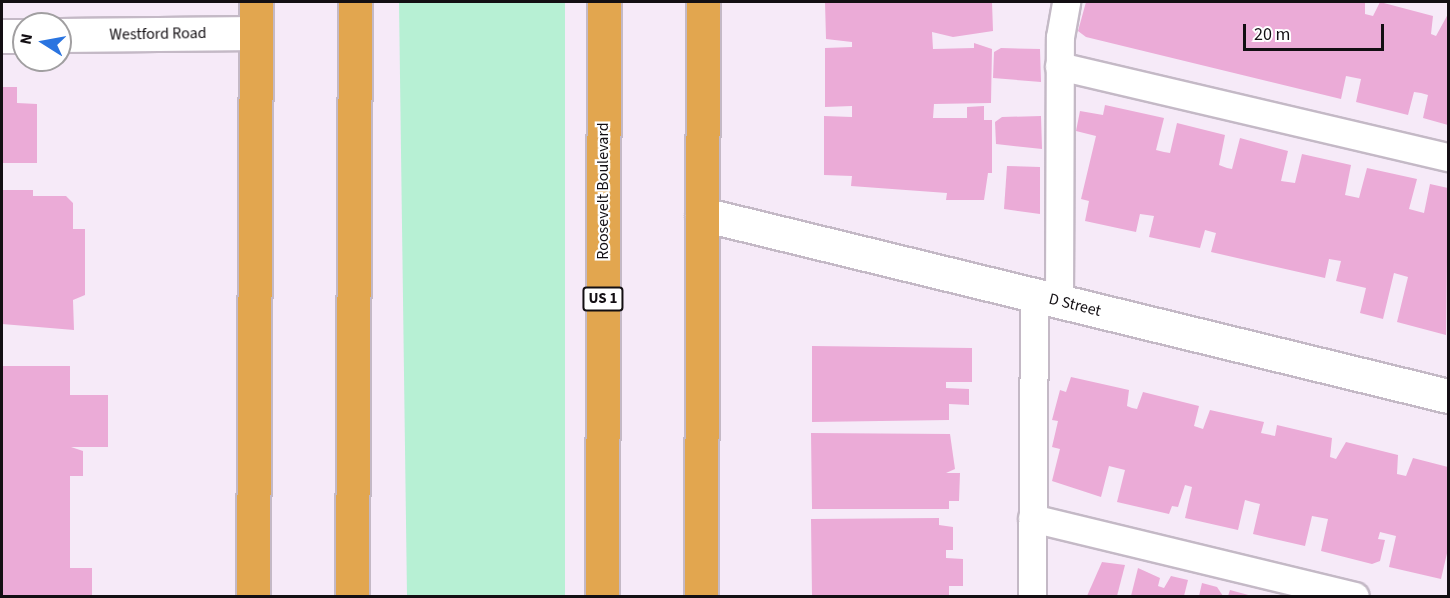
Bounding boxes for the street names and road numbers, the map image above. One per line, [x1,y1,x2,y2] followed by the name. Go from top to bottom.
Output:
[109,24,207,44] street label: Westford Road
[593,122,613,260] street label: Roosevelt Boulevard
[582,287,624,311] road number: US 1
[1047,289,1103,321] street label: D Street

